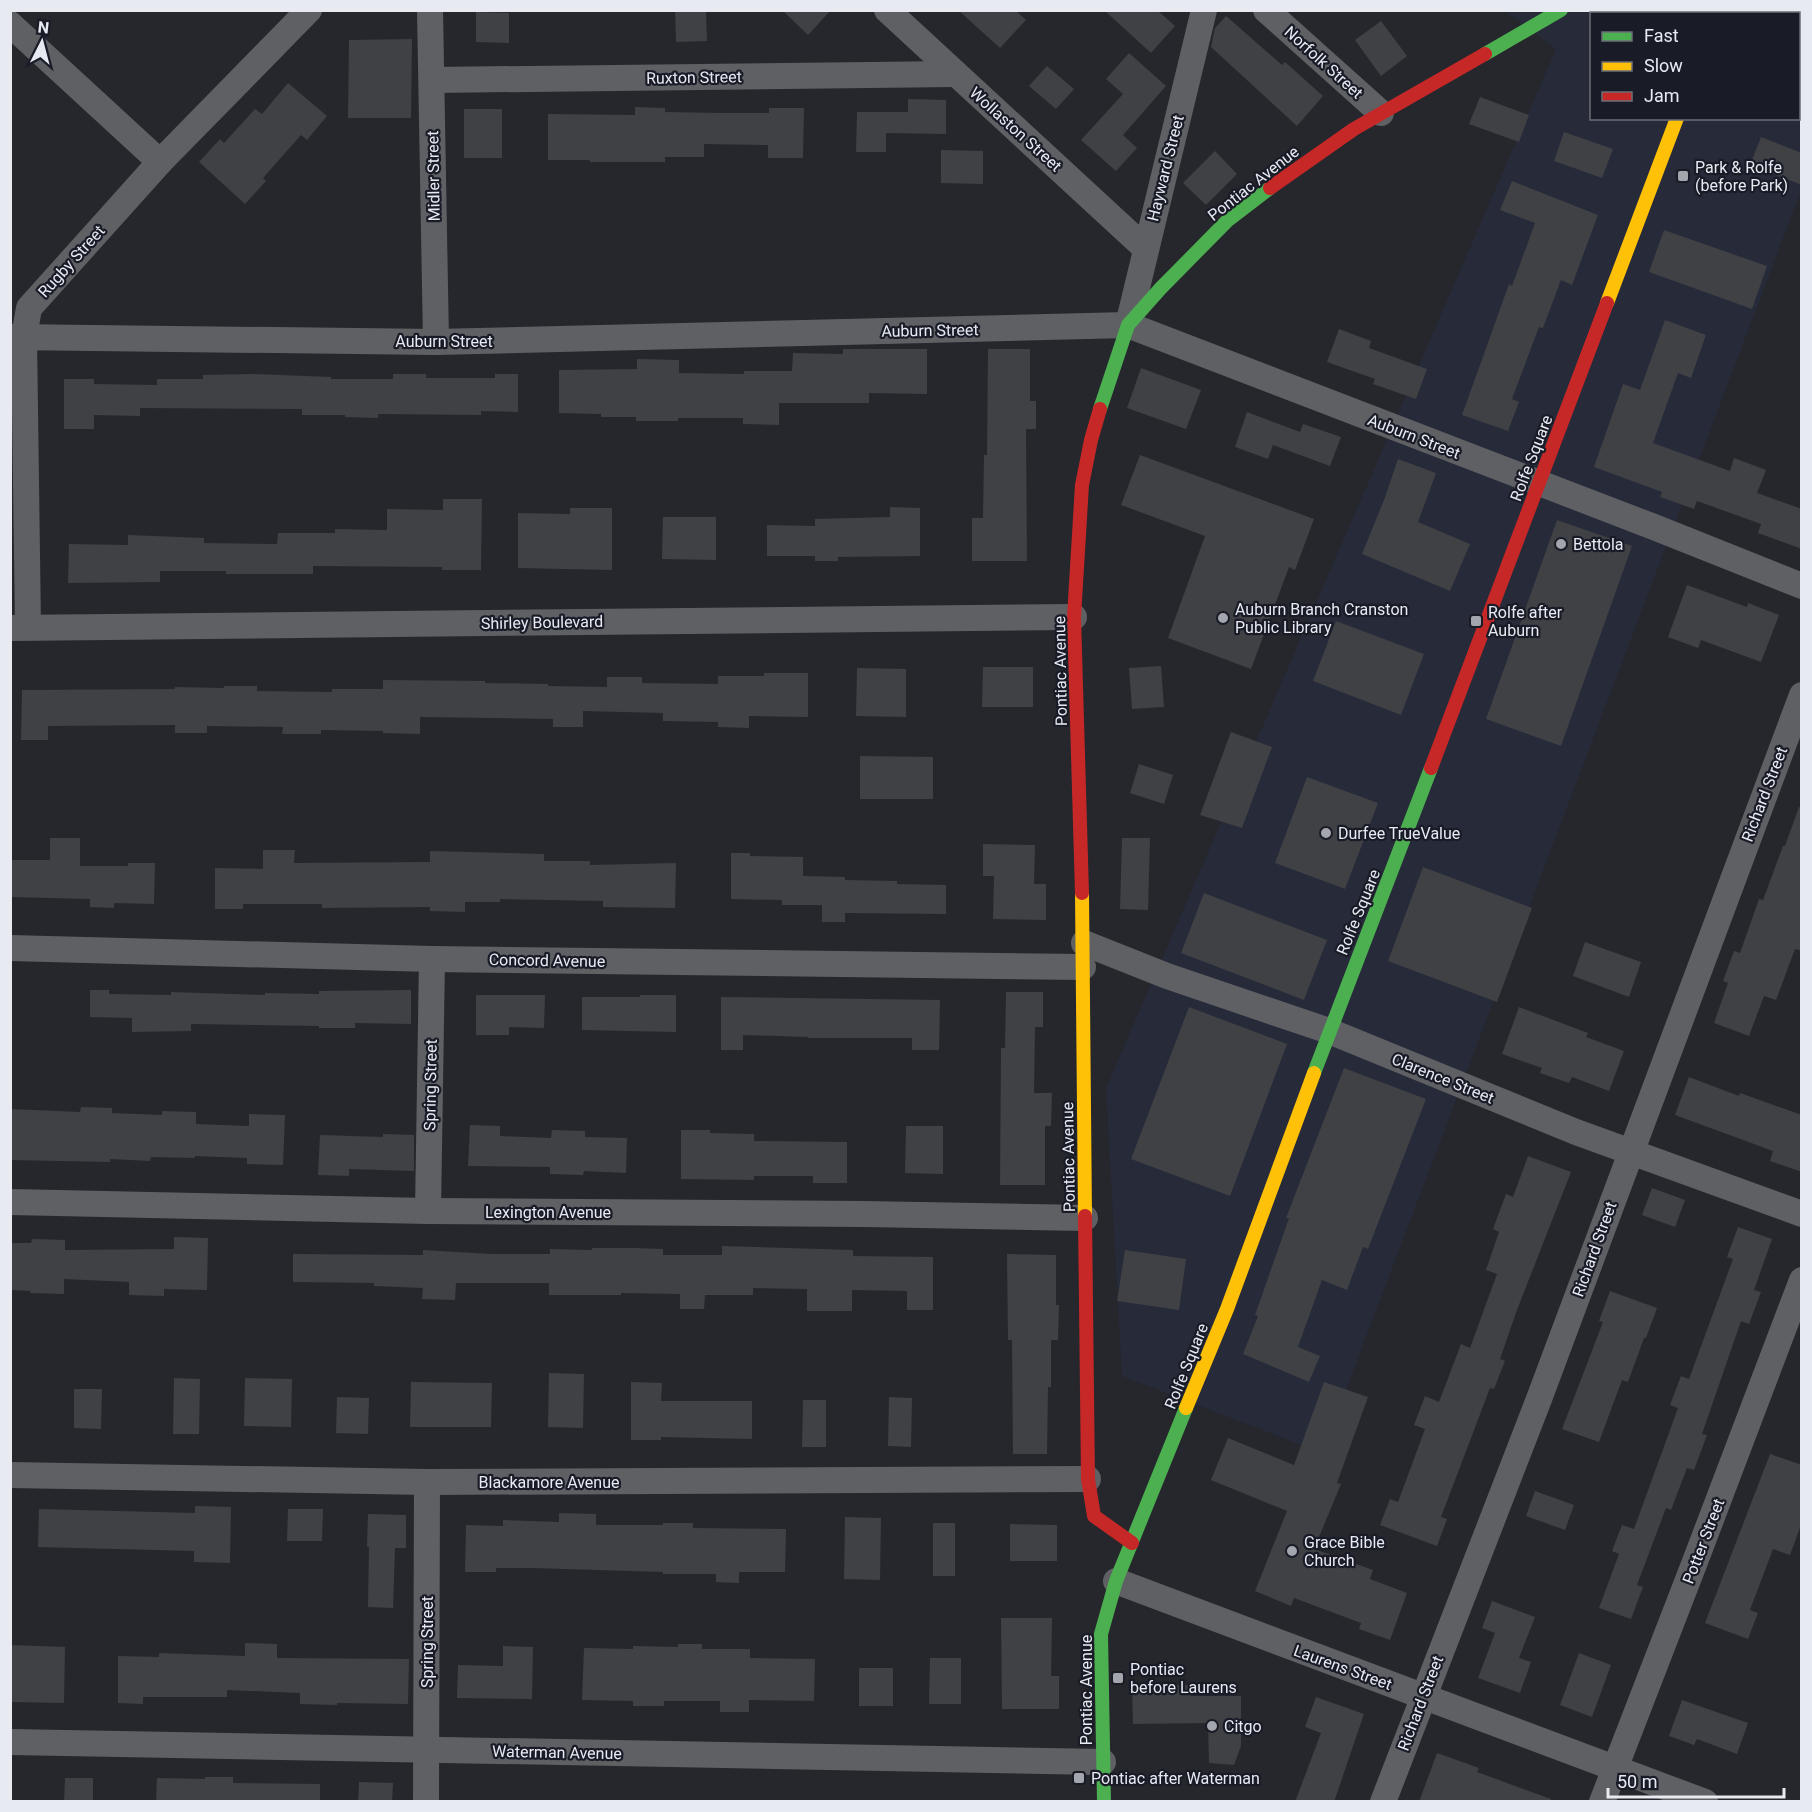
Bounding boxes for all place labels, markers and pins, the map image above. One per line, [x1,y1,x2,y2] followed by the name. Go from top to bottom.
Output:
[1695,158,1788,195] place label: Park & Rolfe (before Park)
[1676,169,1690,183] marker: Park & Rolfe (before Park)
[1573,535,1623,554] place label: Bettola
[1554,537,1568,551] marker: Bettola
[1235,600,1408,637] place label: Auburn Branch Cranston Public Library
[1488,603,1563,640] place label: Rolfe after Auburn
[1216,611,1230,625] marker: Auburn Branch Cranston Public Library
[1469,614,1483,628] marker: Rolfe after Auburn
[1338,824,1460,843] place label: Durfee TrueValue
[1319,826,1333,840] marker: Durfee TrueValue
[1304,1533,1385,1570] place label: Grace Bible Church
[1285,1544,1299,1558] marker: Grace Bible Church
[1130,1660,1237,1697] place label: Pontiac before Laurens
[1111,1671,1125,1685] marker: Pontiac before Laurens
[1224,1717,1262,1736] place label: Citgo
[1205,1719,1219,1733] marker: Citgo
[1091,1769,1260,1788] place label: Pontiac after Waterman
[1072,1771,1086,1785] marker: Pontiac after Waterman

